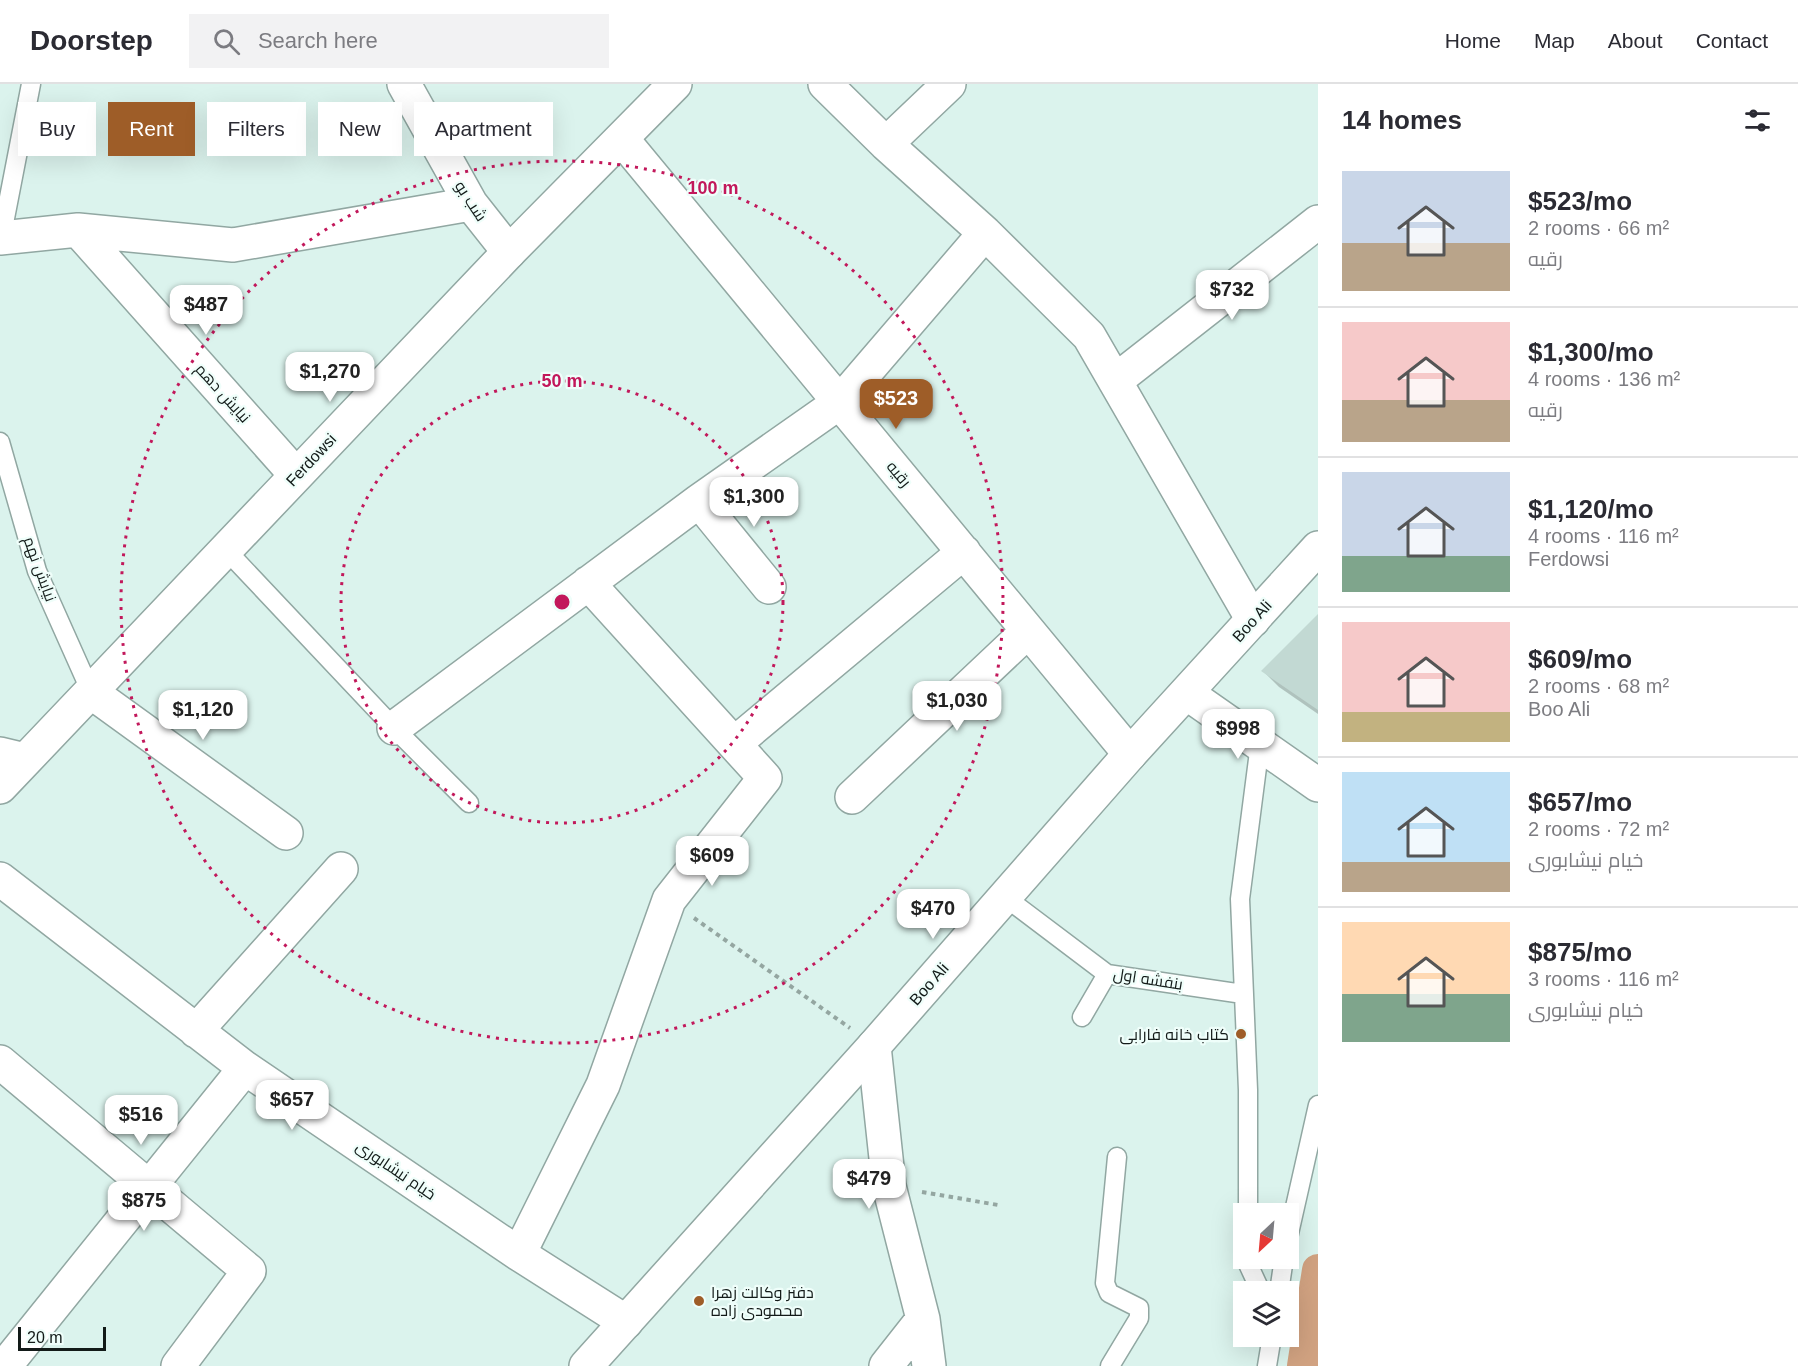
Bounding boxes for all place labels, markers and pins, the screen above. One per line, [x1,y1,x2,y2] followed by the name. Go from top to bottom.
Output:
[1196,270,1268,321] pin: $732
[170,285,242,336] pin: $487
[281,352,379,403] pin: $1,270
[860,379,932,430] pin: $523
[705,477,803,528] pin: $1,300
[552,592,572,612] centre of rings
[908,681,1006,732] pin: $1,030
[154,690,252,741] pin: $1,120
[1202,709,1274,760] pin: $998
[676,836,748,887] pin: $609
[897,889,969,940] pin: $470
[1120,1026,1229,1045] place label: کتاب خانه فارابی
[1234,1027,1248,1041] marker: کتاب خانه فارابی
[256,1080,328,1131] pin: $657
[105,1095,177,1146] pin: $516
[833,1159,905,1210] pin: $479
[108,1181,180,1232] pin: $875
[711,1284,814,1321] place label: دفتر وکالت زهرا محمودی زاده
[692,1294,706,1308] marker: دفتر وکالت زهرا محمودی زاده

